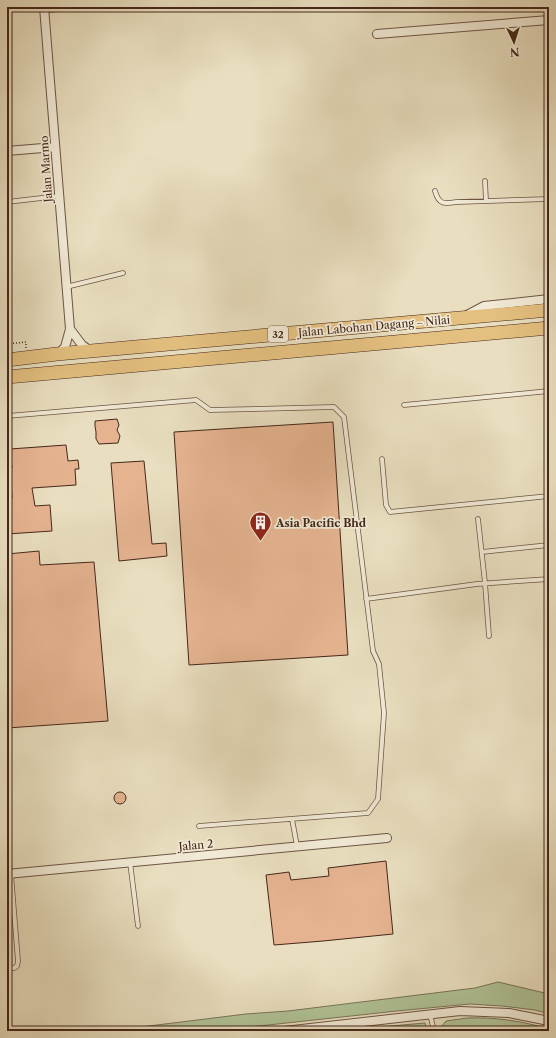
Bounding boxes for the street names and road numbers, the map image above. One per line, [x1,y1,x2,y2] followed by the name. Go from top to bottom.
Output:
[37,135,55,205] street label: Jalan Marmo
[295,312,451,340] street label: Jalan Labohan Dagang ‒ Nilai
[268,326,288,342] road number: 32
[176,837,214,854] street label: Jalan 2

